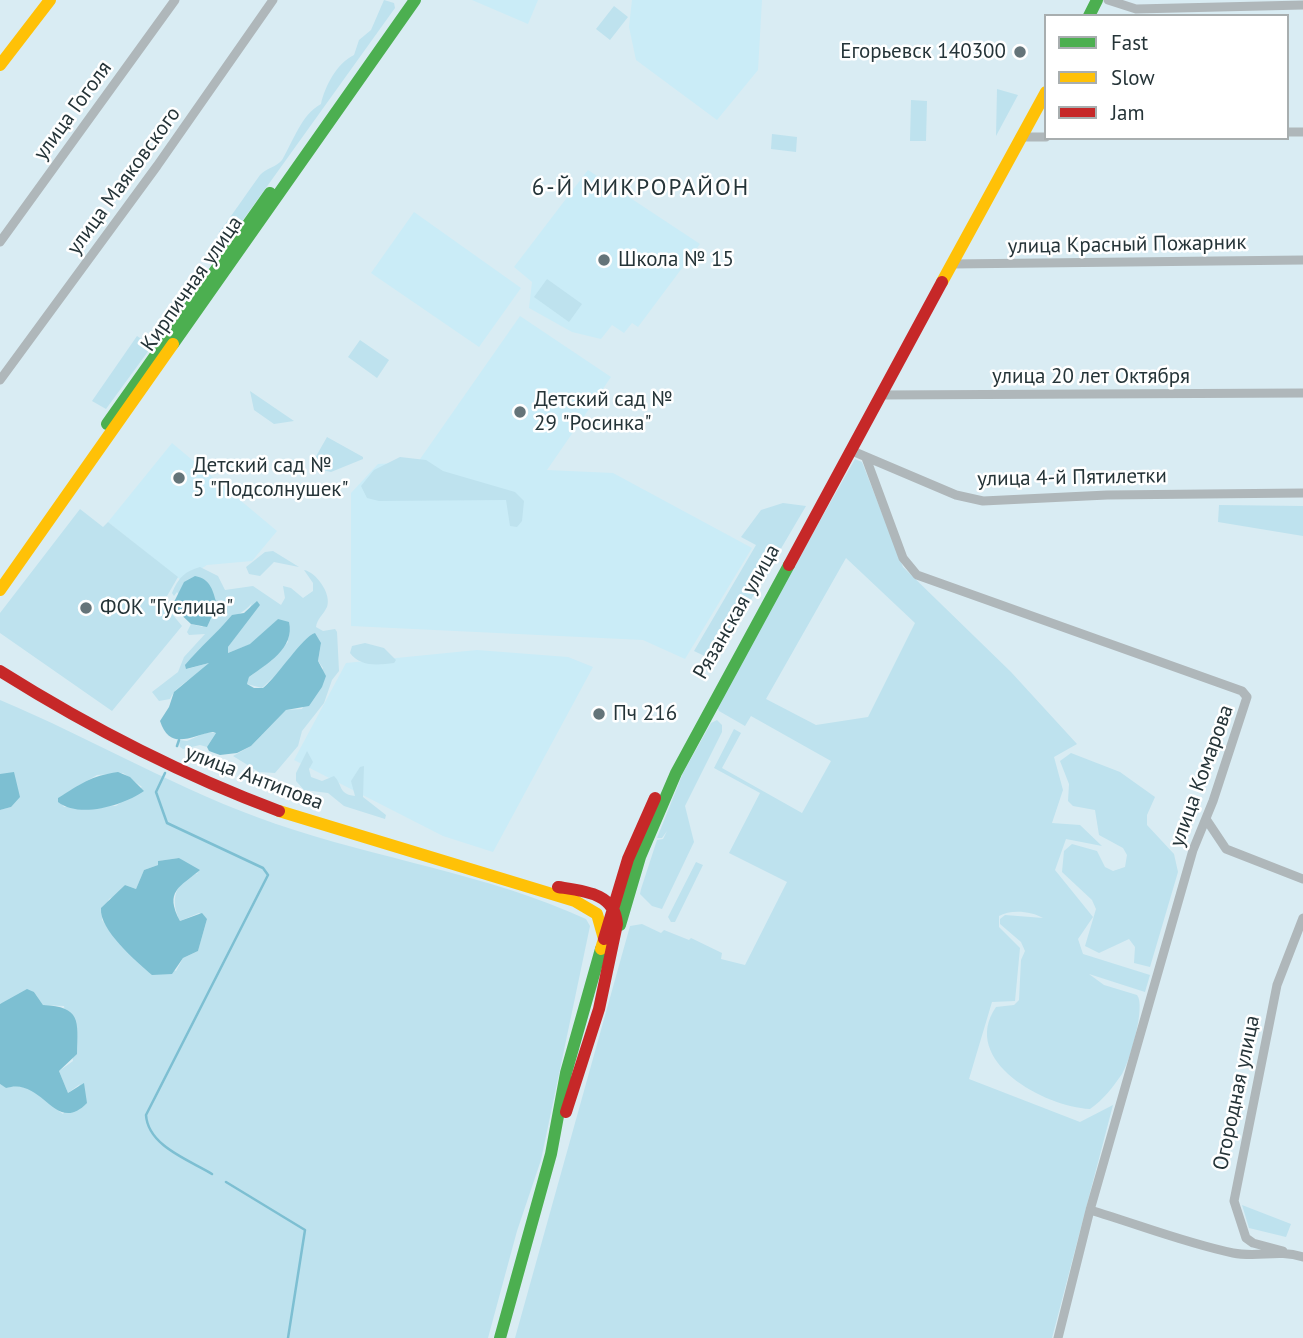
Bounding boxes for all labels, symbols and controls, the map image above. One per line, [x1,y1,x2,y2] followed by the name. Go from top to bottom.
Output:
[1044,14,1289,140] legend
[1111,29,1148,56] text: Fast
[840,39,1006,65] place label: Егорьевск 140300
[1012,44,1028,60] marker: Егорьевск 140300
[29,57,117,165] street label: улица Гоголя
[1111,64,1155,91] text: Slow
[1111,99,1145,126] text: Jam
[62,102,186,260] street label: улица Маяковского
[534,174,748,202] district label: 6-Й МИКРОРАЙОН
[136,211,248,357] street label: Кирпичная улица
[1007,230,1247,260] street label: улица Красный Пожарник
[618,247,734,273] place label: Школа № 15
[596,252,612,268] marker: Школа № 15
[992,364,1190,390] street label: улица 20 лет Октября
[534,387,673,437] place label: Детский сад № 29 "Росинка"
[512,404,528,420] marker: Детский сад № 29 "Росинка"
[193,453,348,503] place label: Детский сад № 5 "Подсолнушек"
[977,464,1167,492] street label: улица 4-й Пятилетки
[171,470,187,486] marker: Детский сад № 5 "Подсолнушек"
[688,540,786,684] street label: Рязанская улица
[100,595,233,621] place label: ФОК "Гуслица"
[78,600,94,616] marker: ФОК "Гуслица"
[613,701,677,727] place label: Пч 216
[1165,702,1239,850] street label: улица Комарова
[591,706,607,722] marker: Пч 216
[181,740,327,816] street label: улица Антипова
[1208,1013,1266,1173] street label: Огородная улица

